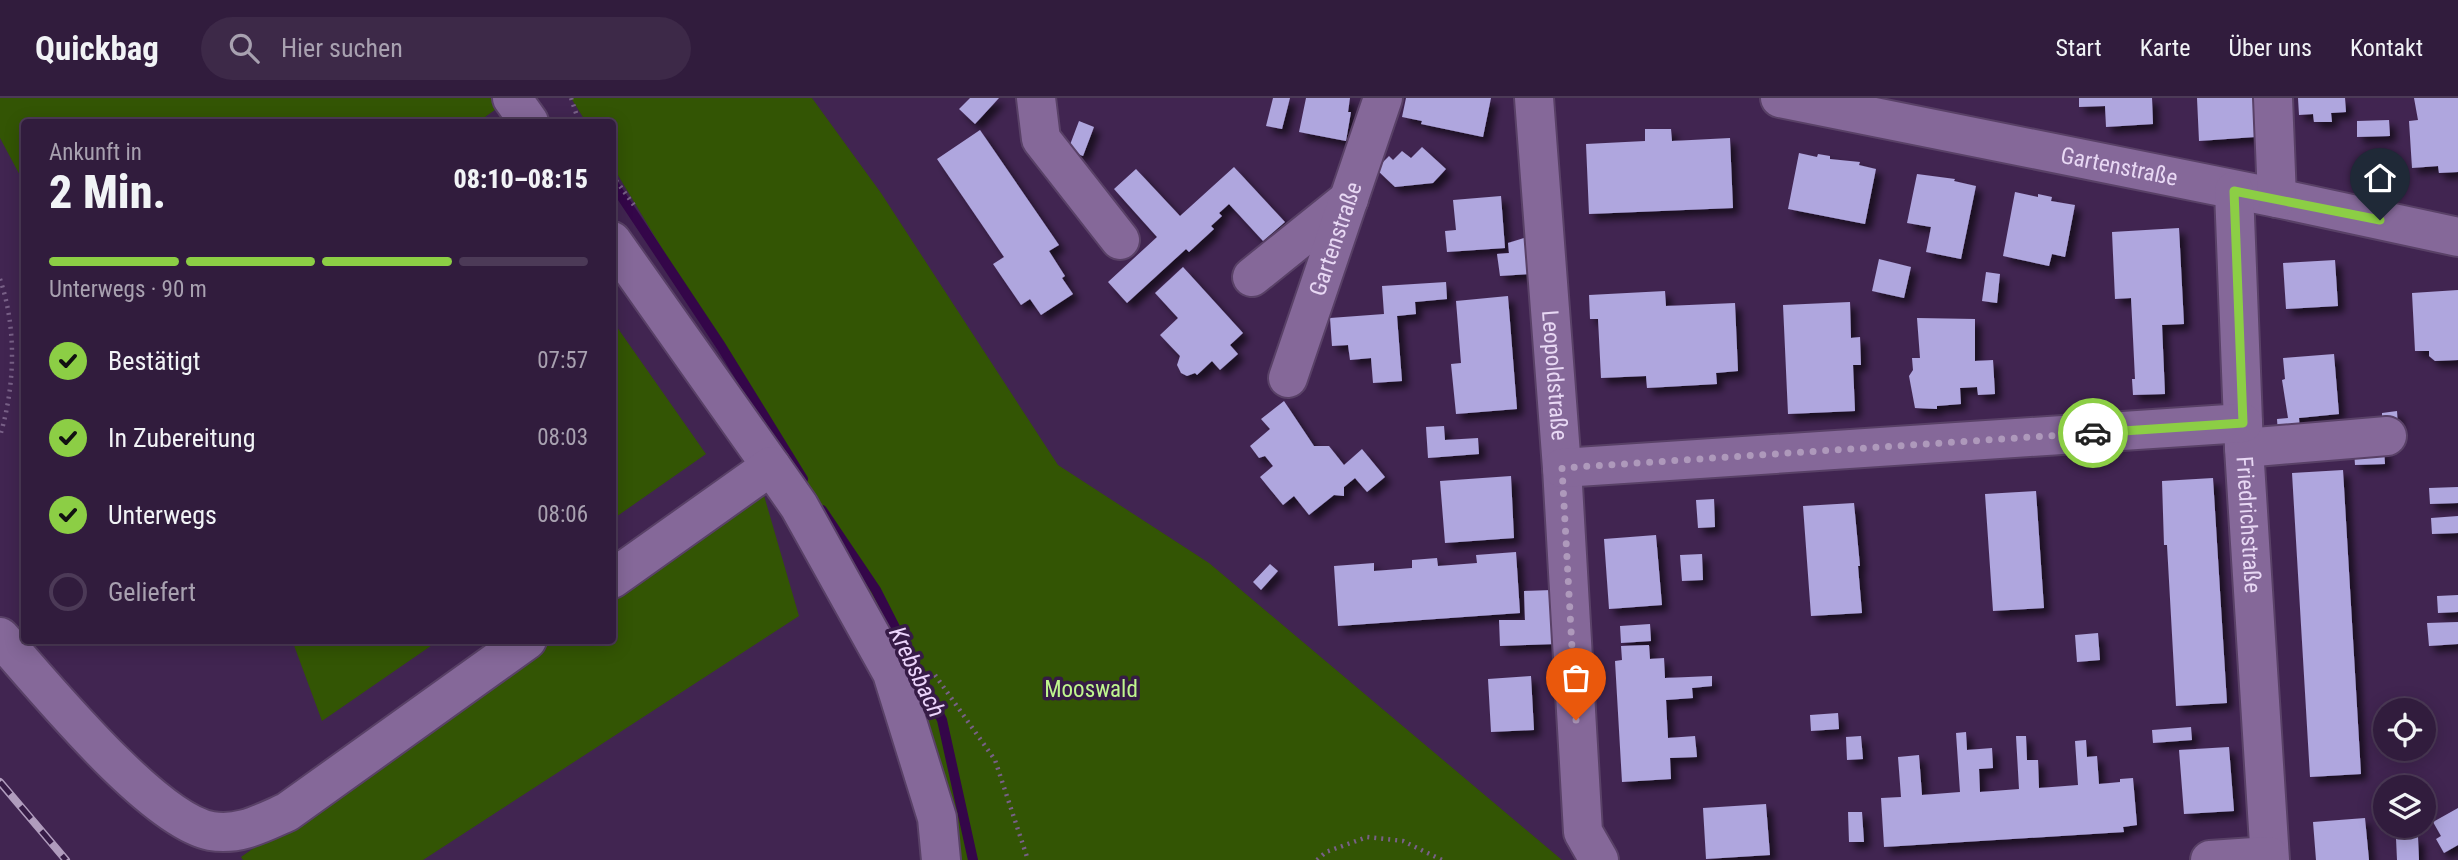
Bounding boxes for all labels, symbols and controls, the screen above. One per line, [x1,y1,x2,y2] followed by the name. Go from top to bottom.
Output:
[201,17,691,80] search box
[35,29,159,68] text: Quickbag
[225,29,263,67] icon: search
[281,33,403,63] text: Hier suchen
[2056,34,2102,62] text: Start
[2140,34,2190,62] text: Karte
[2228,34,2312,62] text: Über uns
[2350,34,2423,62] text: Kontakt
[49,139,142,166] text: Ankunft in
[2058,141,2180,191] street label: Gartenstraße
[2350,148,2410,220] pin
[2361,159,2399,197] icon: home
[454,164,588,194] text: 08:10–08:15
[49,165,166,219] text: 2 Min.
[1303,178,1367,299] street label: Gartenstraße
[49,276,207,303] text: Unterwegs · 90 m
[1537,309,1573,441] street label: Leopoldstraße
[49,342,87,380] icon: check
[108,346,201,376] text: Bestätigt
[537,347,588,374] text: 07:57
[2058,398,2128,468] courier
[2074,414,2112,452] icon: car
[49,419,87,457] icon: check
[108,423,256,453] text: In Zubereitung
[537,424,588,451] text: 08:03
[2231,455,2267,594] street label: Friedrichstraße
[49,496,87,534] icon: check
[108,500,217,530] text: Unterwegs
[537,501,588,528] text: 08:06
[108,577,196,607] text: Geliefert
[883,622,951,722] water label: Krebsbach
[1546,648,1606,720] pin
[1557,659,1595,697] icon: bag
[1044,676,1138,703] park label: Mooswald
[2373,698,2436,838] map controls
[2373,698,2436,761] button: locate
[2373,775,2436,838] button: layers

